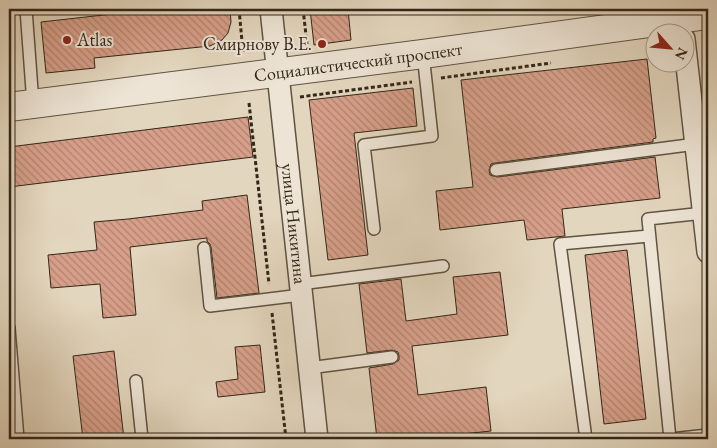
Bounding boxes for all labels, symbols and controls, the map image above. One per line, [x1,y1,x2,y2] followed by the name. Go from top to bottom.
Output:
[644,22,694,72] north arrow
[76,28,113,51] place label: Atlas
[203,32,312,55] place label: Смирнову В.Е.
[61,34,73,46] marker: Atlas
[253,37,464,87] street label: Социалистический проспект
[316,38,328,50] marker: Смирнову В.Е.
[671,45,692,64] text: N
[277,162,312,286] street label: улица Никитина

